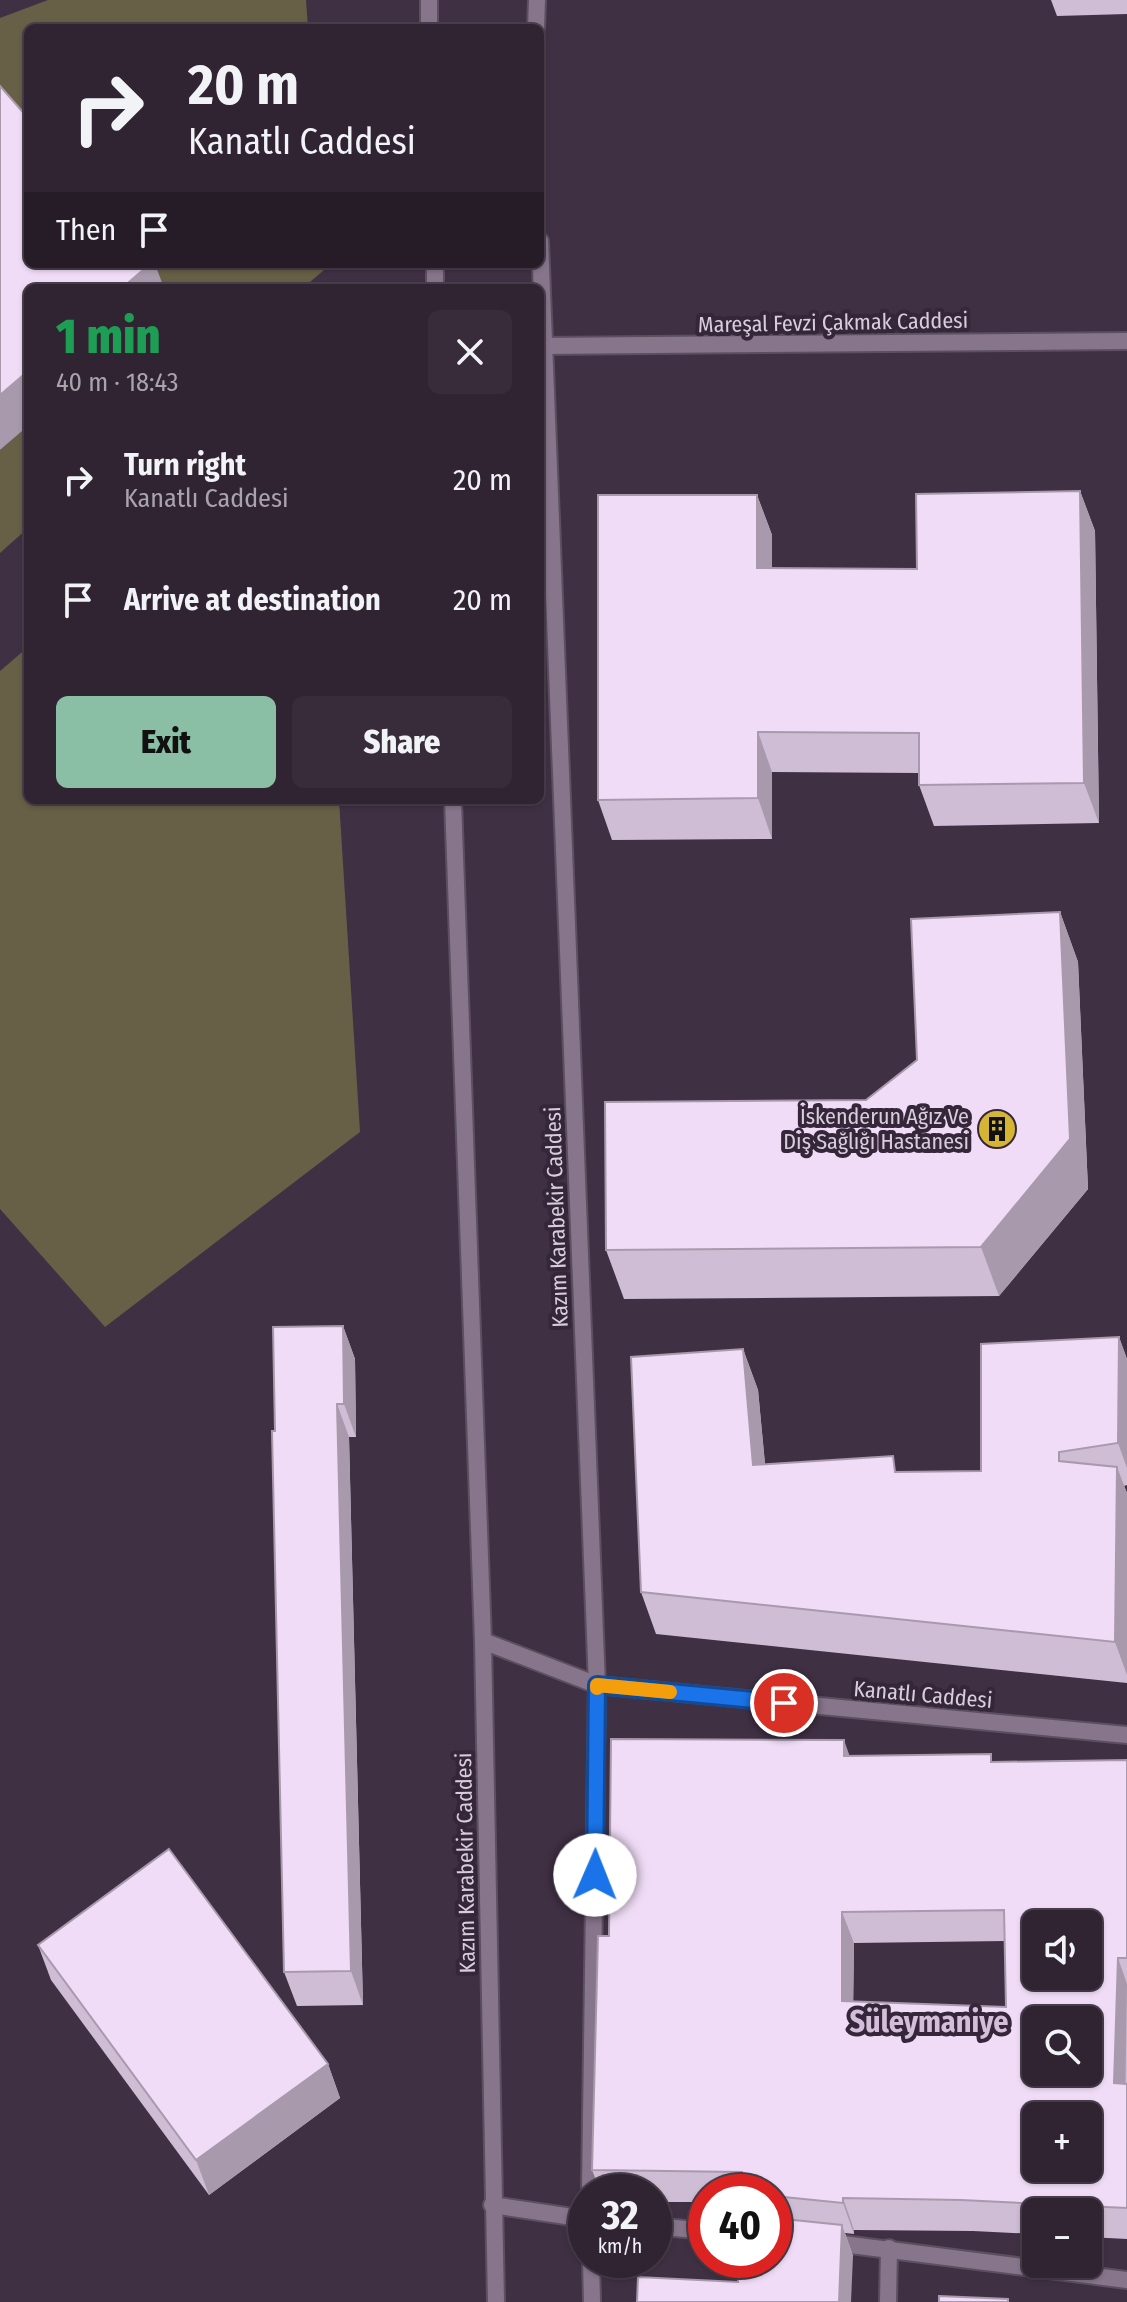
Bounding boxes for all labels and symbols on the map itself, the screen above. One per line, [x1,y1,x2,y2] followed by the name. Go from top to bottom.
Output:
[698,307,968,339] street label: Mareşal Fevzi Çakmak Caddesi
[783,1103,969,1155] place label: İskenderun Ağız Ve Diş Sağlığı Hastanesi
[539,1106,574,1328] street label: Kazım Karabekir Caddesi
[976,1108,1018,1150] building icon: İskenderun Ağız Ve Diş Sağlığı Hastanesi
[750,1669,818,1737] pin
[852,1675,994,1714] street label: Kanatlı Caddesi
[450,1752,481,1974] street label: Kazım Karabekir Caddesi
[553,1833,637,1917] position arrow
[850,2004,1008,2040] district label: Süleymaniye
[688,2174,792,2278] speed limit sign: 40

